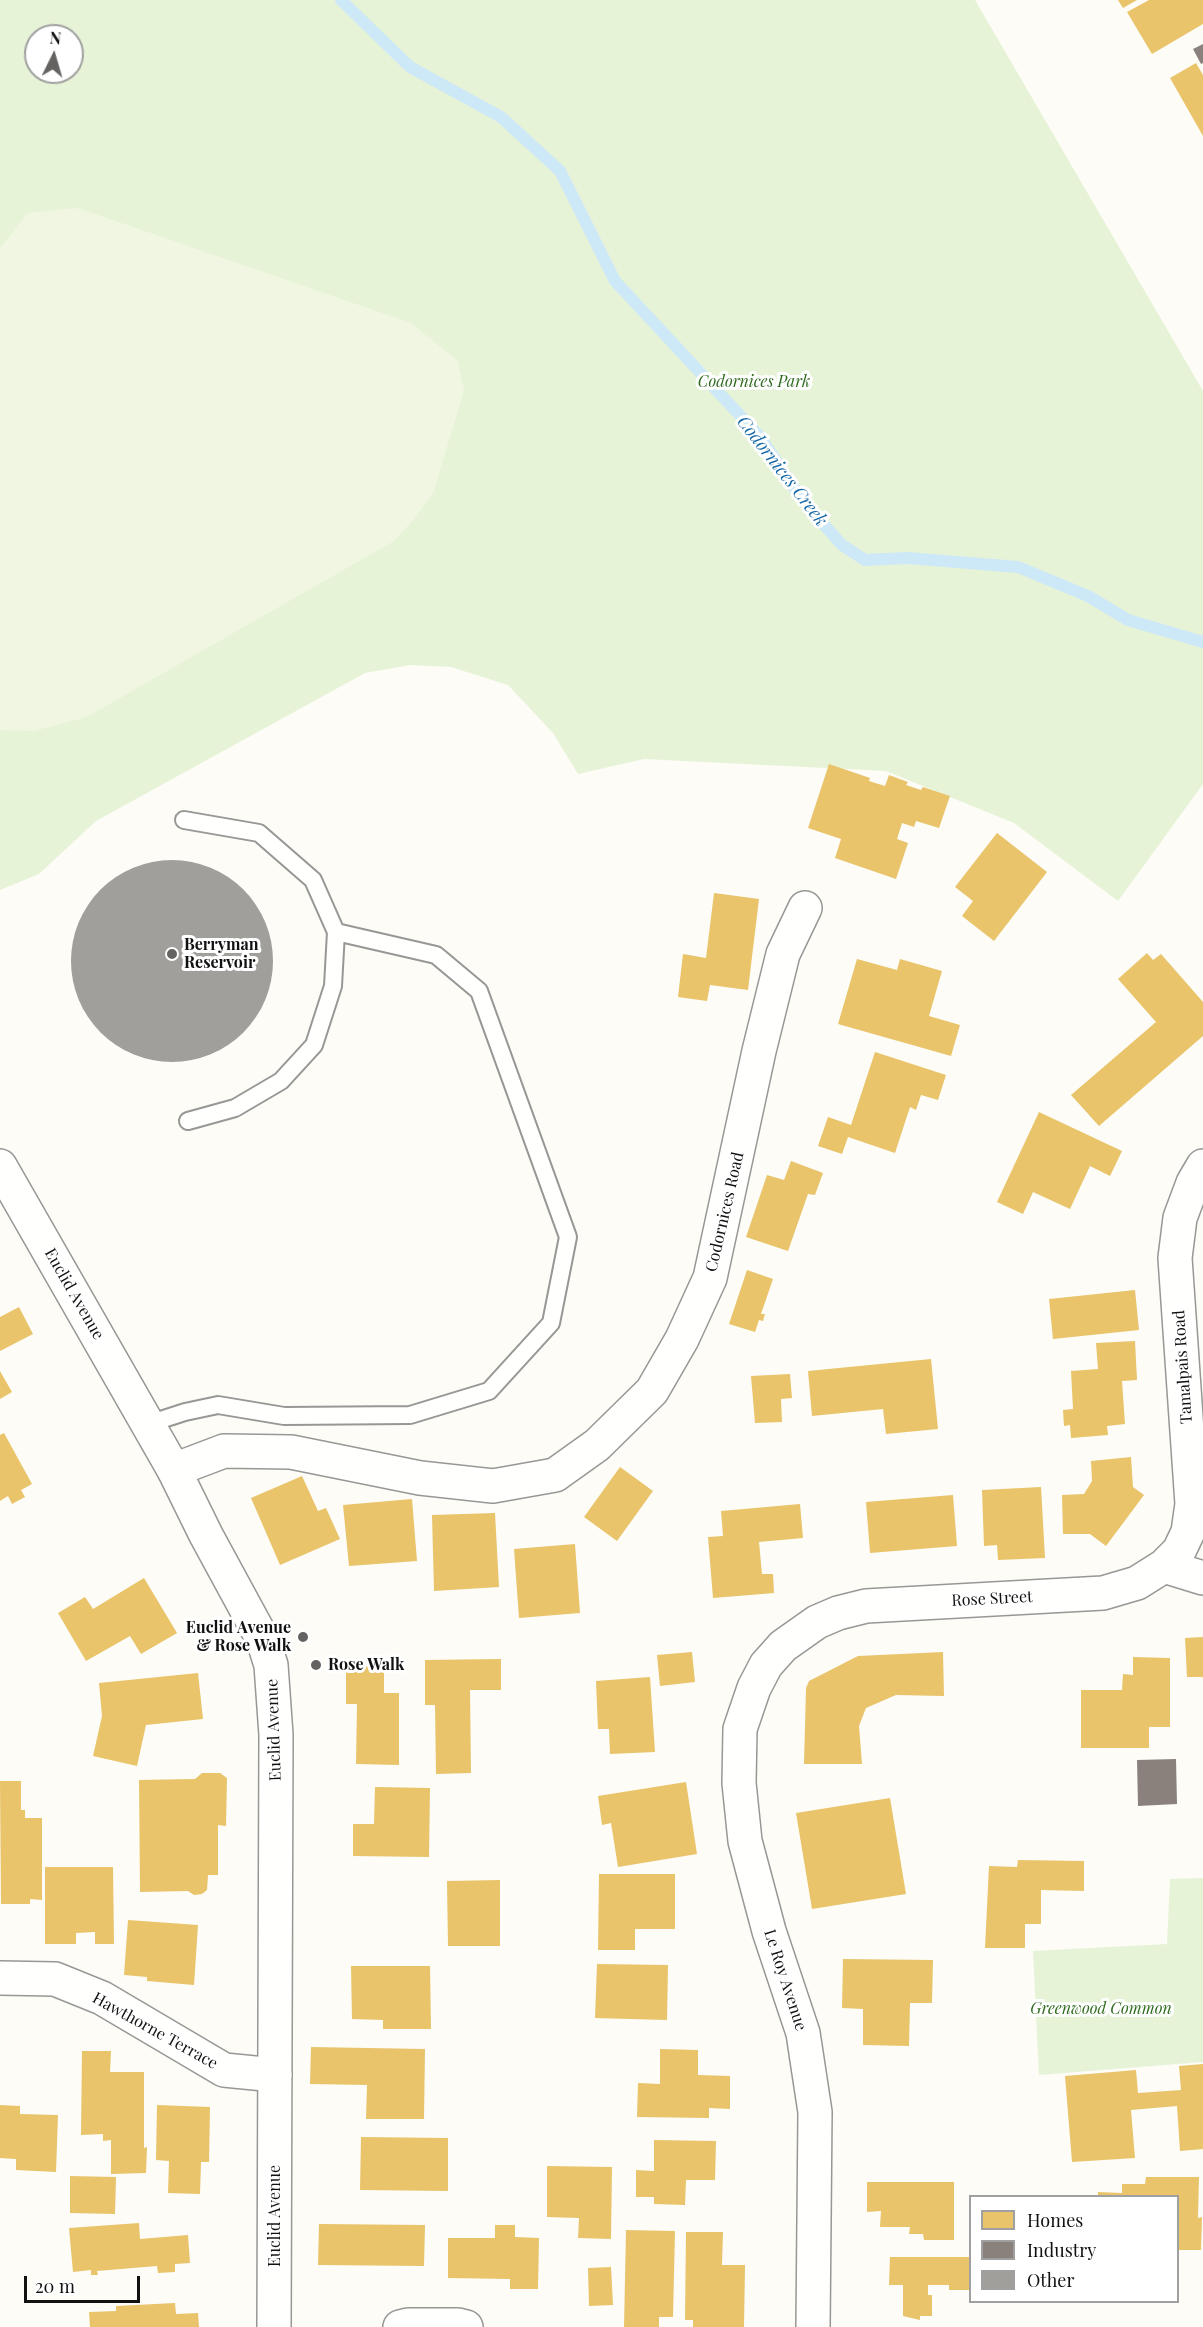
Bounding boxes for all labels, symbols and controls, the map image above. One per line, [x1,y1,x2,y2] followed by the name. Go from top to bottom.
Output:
[24,24,84,84] north arrow
[49,27,62,49] text: N
[698,372,810,392] park label: Codornices Park
[732,412,832,530] water label: Codornices Creek
[184,935,259,973] place label: Berryman Reservoir
[165,947,179,961] marker: Berryman Reservoir
[702,1150,748,1274] street label: Codornices Road
[40,1245,108,1343] street label: Euclid Avenue
[1169,1310,1197,1424] street label: Tamalpais Road
[951,1587,1033,1611] street label: Rose Street
[186,1618,291,1656] place label: Euclid Avenue & Rose Walk
[296,1630,310,1644] marker: Euclid Avenue & Rose Walk
[328,1655,404,1675] place label: Rose Walk
[309,1658,323,1672] marker: Rose Walk
[263,1679,285,1781] street label: Euclid Avenue
[760,1927,810,2033] street label: Le Roy Avenue
[89,1989,221,2073] street label: Hawthorne Terrace
[1030,1999,1172,2019] park label: Greenwood Common
[265,2165,285,2267] street label: Euclid Avenue
[969,2195,1179,2303] legend
[1027,2208,1083,2232] text: Homes
[1027,2238,1096,2262] text: Industry
[27,2264,142,2302] scale bar
[1027,2268,1074,2292] text: Other
[35,2274,75,2298] text: 20 m

